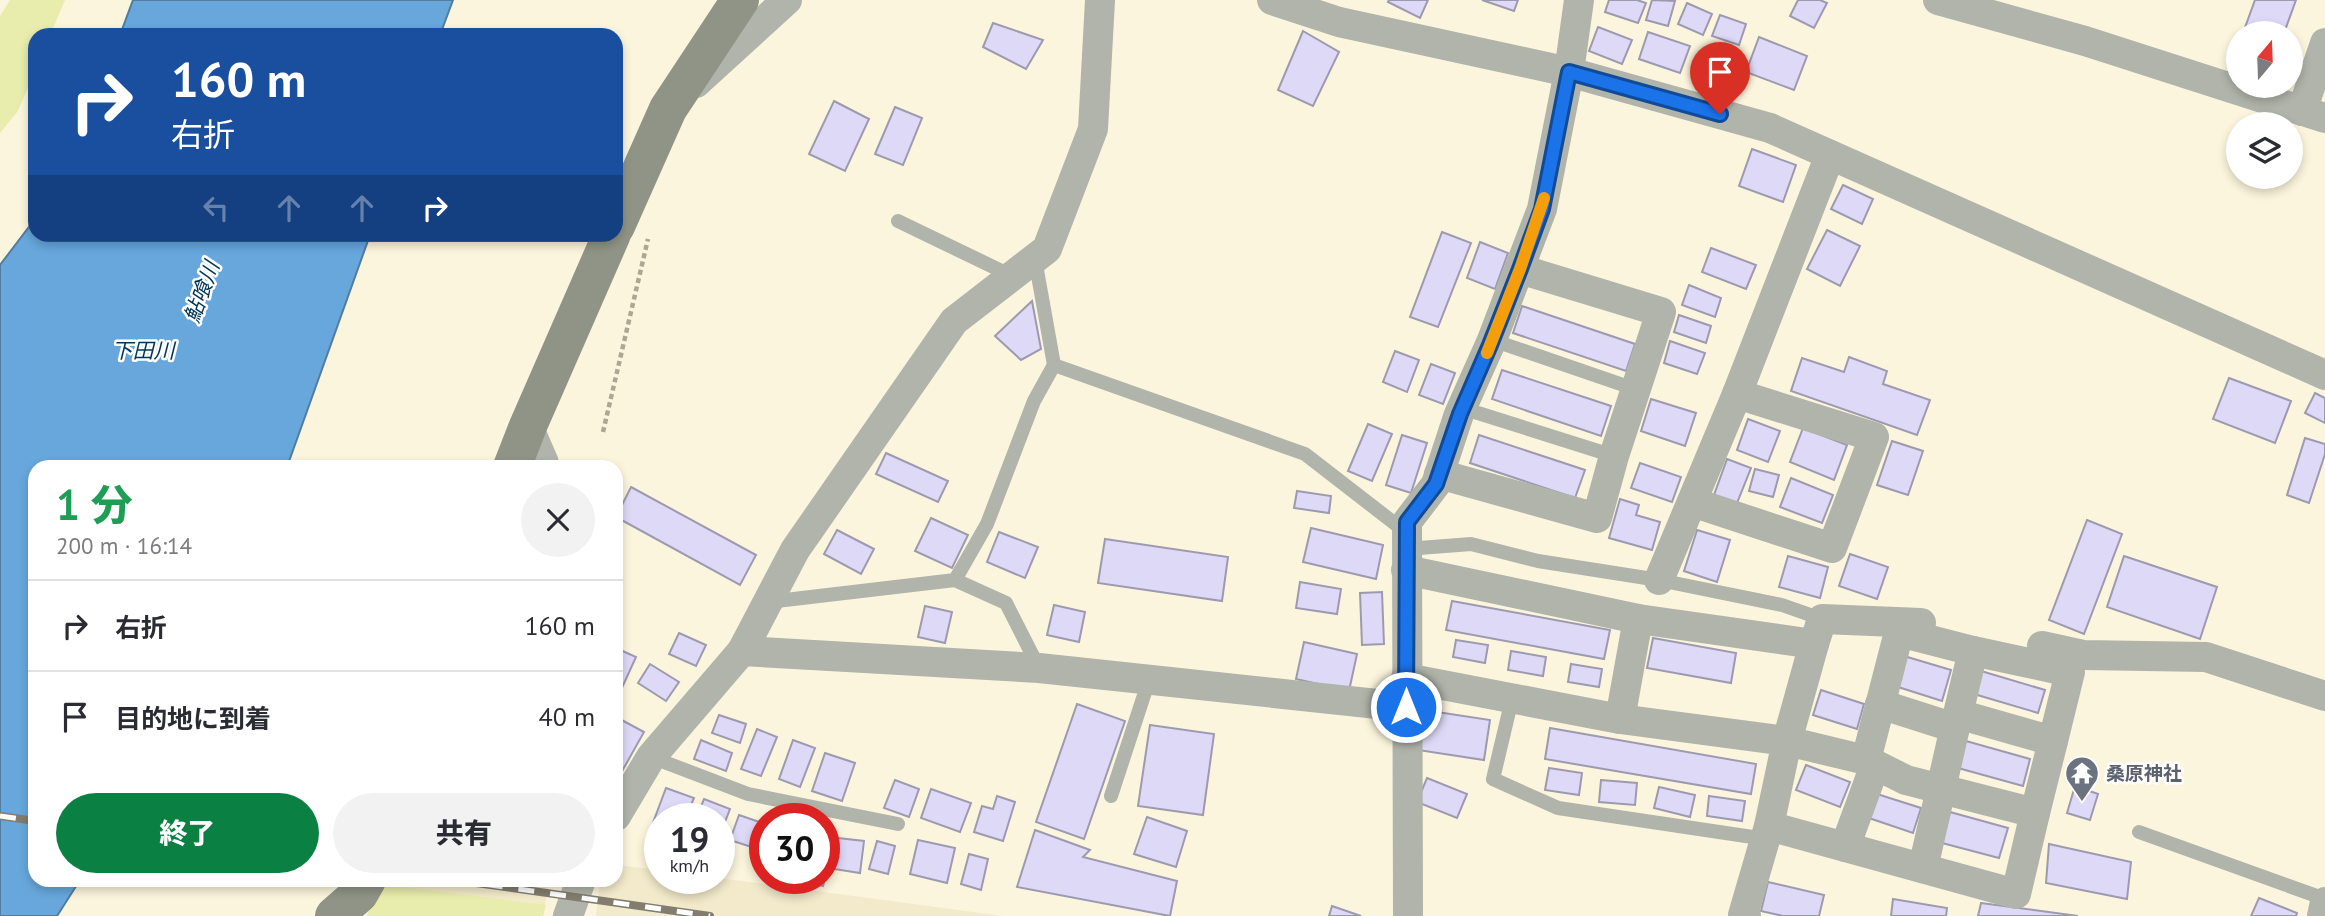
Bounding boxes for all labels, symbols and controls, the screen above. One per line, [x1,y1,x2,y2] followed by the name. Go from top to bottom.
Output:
[2226,21,2303,98] north arrow
[2226,21,2303,189] map controls
[1690,42,1750,114] pin
[171,47,306,111] text: 160 m
[1701,53,1739,91] icon: arrive
[56,56,147,147] icon: right
[2226,112,2303,189] button: layers
[171,113,235,155] text: 右折
[197,189,235,227] icon: left
[270,189,308,227] icon: ahead
[343,189,381,227] icon: ahead
[416,189,454,227] icon: right
[178,256,226,326] water label: 鮎喰川
[112,337,176,364] water label: 下田川
[56,477,132,532] text: 1 分
[521,483,595,557] button: close
[56,531,192,560] text: 200 m · 16:14
[56,607,94,645] icon: right
[524,609,595,642] text: 160 m
[115,611,167,644] text: 右折
[1369,670,1443,744] position arrow
[56,698,94,736] icon: arrive
[539,700,595,733] text: 40 m
[115,702,271,735] text: 目的地に到着
[2063,754,2101,803] temple icon: 桑原神社
[2106,761,2182,785] place label: 桑原神社
[56,793,319,873] button: 終了
[333,793,595,873] button: 共有
[749,803,840,894] speed limit sign: 30
[670,816,709,862] text: 19
[670,854,709,877] text: km/h

